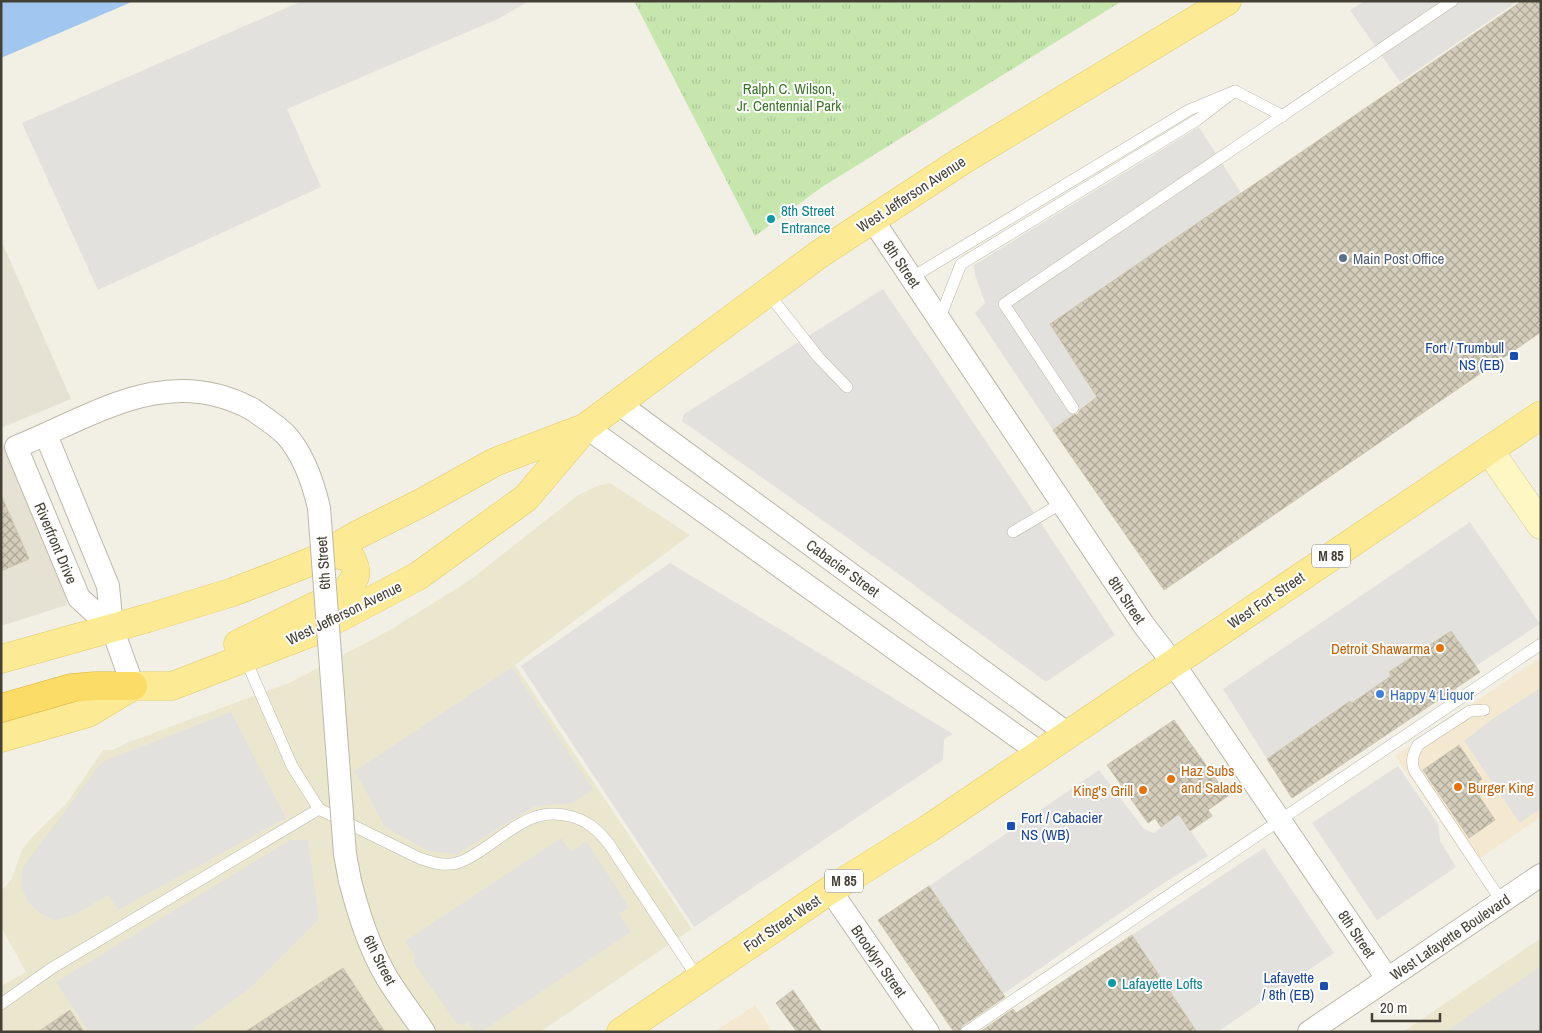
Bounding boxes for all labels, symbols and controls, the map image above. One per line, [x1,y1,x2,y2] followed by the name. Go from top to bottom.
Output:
[737,78,842,116] park label: Ralph C. Wilson, Jr. Centennial Park
[852,151,970,237] street label: West Jefferson Avenue
[781,200,835,238] place label: 8th Street Entrance
[765,213,777,225] marker: 8th Street Entrance
[878,236,926,292] street label: 8th Street
[1353,248,1445,269] place label: Main Post Office
[1337,252,1349,264] marker: Main Post Office
[1425,337,1504,375] place label: Fort / Trumbull NS (EB)
[1508,350,1520,362] marker: Fort / Trumbull NS (EB)
[29,499,83,587] street label: Riverfront Drive
[802,534,884,602] street label: Cabacier Street
[311,535,335,590] street label: 6th Street
[1312,544,1350,568] road number: M 85
[1223,566,1309,634] street label: West Fort Street
[1103,572,1151,628] street label: 8th Street
[283,576,405,650] street label: West Jefferson Avenue
[1331,638,1430,659] place label: Detroit Shawarma
[1434,642,1446,654] marker: Detroit Shawarma
[1390,684,1474,705] place label: Happy 4 Liquor
[1374,688,1386,700] marker: Happy 4 Liquor
[1181,760,1243,798] place label: Haz Subs and Salads
[1165,773,1177,785] marker: Haz Subs and Salads
[1468,777,1534,798] place label: Burger King
[1073,780,1133,801] place label: King's Grill
[1452,781,1464,793] marker: Burger King
[1137,784,1149,796] marker: King's Grill
[1021,807,1102,845] place label: Fort / Cabacier NS (WB)
[1005,820,1017,832] marker: Fort / Cabacier NS (WB)
[825,869,863,892] road number: M 85
[739,889,825,957] street label: Fort Street West
[1386,889,1514,985] street label: West Lafayette Boulevard
[1333,906,1381,962] street label: 8th Street
[846,921,912,1002] street label: Brooklyn Street
[359,931,402,989] street label: 6th Street
[1262,967,1314,1005] place label: Lafayette / 8th (EB)
[1122,973,1203,994] place label: Lafayette Lofts
[1106,977,1118,989] marker: Lafayette Lofts
[1318,980,1330,992] marker: Lafayette / 8th (EB)
[1372,990,1440,1022] scale bar
[1380,997,1407,1018] text: 20 m

